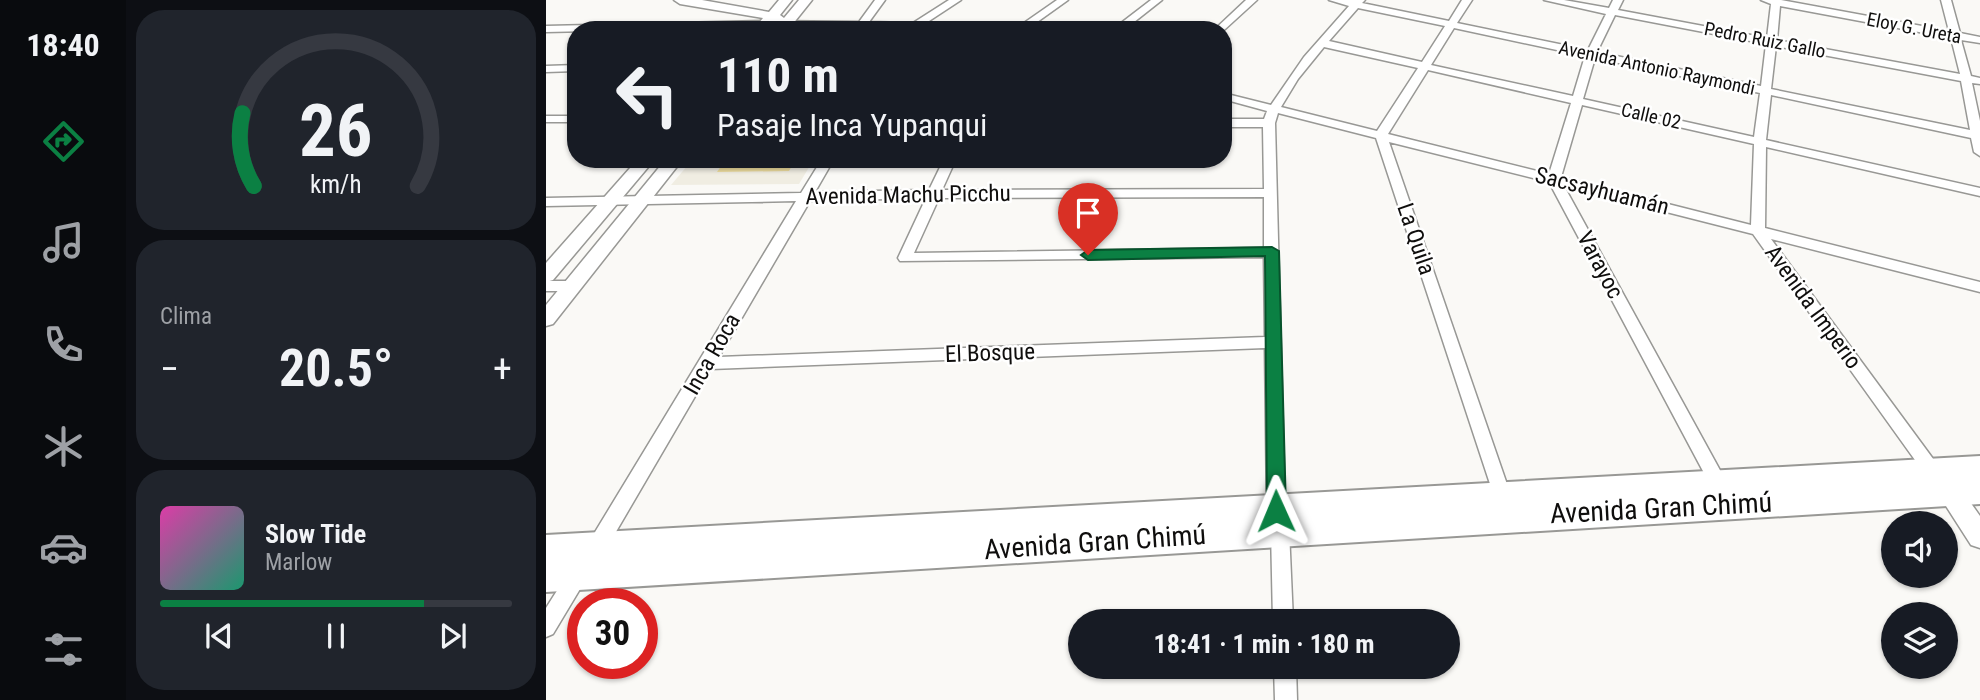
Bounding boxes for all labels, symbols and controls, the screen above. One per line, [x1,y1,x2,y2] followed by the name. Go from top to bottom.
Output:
[1865,8,1963,48] street label: Eloy G. Ureta
[1702,17,1828,63] street label: Pedro Ruiz Gallo
[26,26,100,64] text: 18:40
[1557,36,1757,100] street label: Avenida Antonio Raymondi
[717,47,839,104] text: 110 m
[602,49,693,140] icon: left
[299,88,373,174] text: 26
[1619,98,1683,134] street label: Calle 02
[717,106,987,144] text: Pasaje Inca Yupanqui
[39,117,88,166] icon: directions
[1532,161,1672,221] street label: Sacsayhuamán
[310,170,362,199] text: km/h
[805,180,1011,210] street label: Avenida Machu Picchu
[1058,183,1118,255] pin
[1069,194,1107,232] icon: arrive
[1391,200,1441,278] street label: La Quila
[39,218,88,267] icon: music
[1571,227,1629,303] street label: Varayoc
[1759,240,1867,374] street label: Avenida Imperio
[160,303,212,330] text: Clima
[678,309,746,399] street label: Inca Roca
[39,320,88,369] icon: phone
[279,338,393,399] text: 20.5°
[945,338,1035,368] street label: El Bosque
[160,347,179,391] text: −
[493,347,512,391] text: +
[39,422,88,471] icon: climate
[1239,474,1313,548] position arrow
[1549,486,1773,530] street label: Avenida Gran Chimú
[1881,511,1958,679] map controls
[1881,511,1958,588] button: sound
[983,518,1207,566] street label: Avenida Gran Chimú
[265,519,366,549] text: Slow Tide
[39,523,88,572] icon: car
[265,549,332,576] text: Marlow
[567,588,658,679] speed limit sign: 30
[1881,602,1958,679] button: layers
[200,617,238,655] icon: previous
[317,617,355,655] icon: pause
[434,617,472,655] icon: next
[39,625,88,674] icon: filters
[1154,629,1374,659] text: 18:41 · 1 min · 180 m

